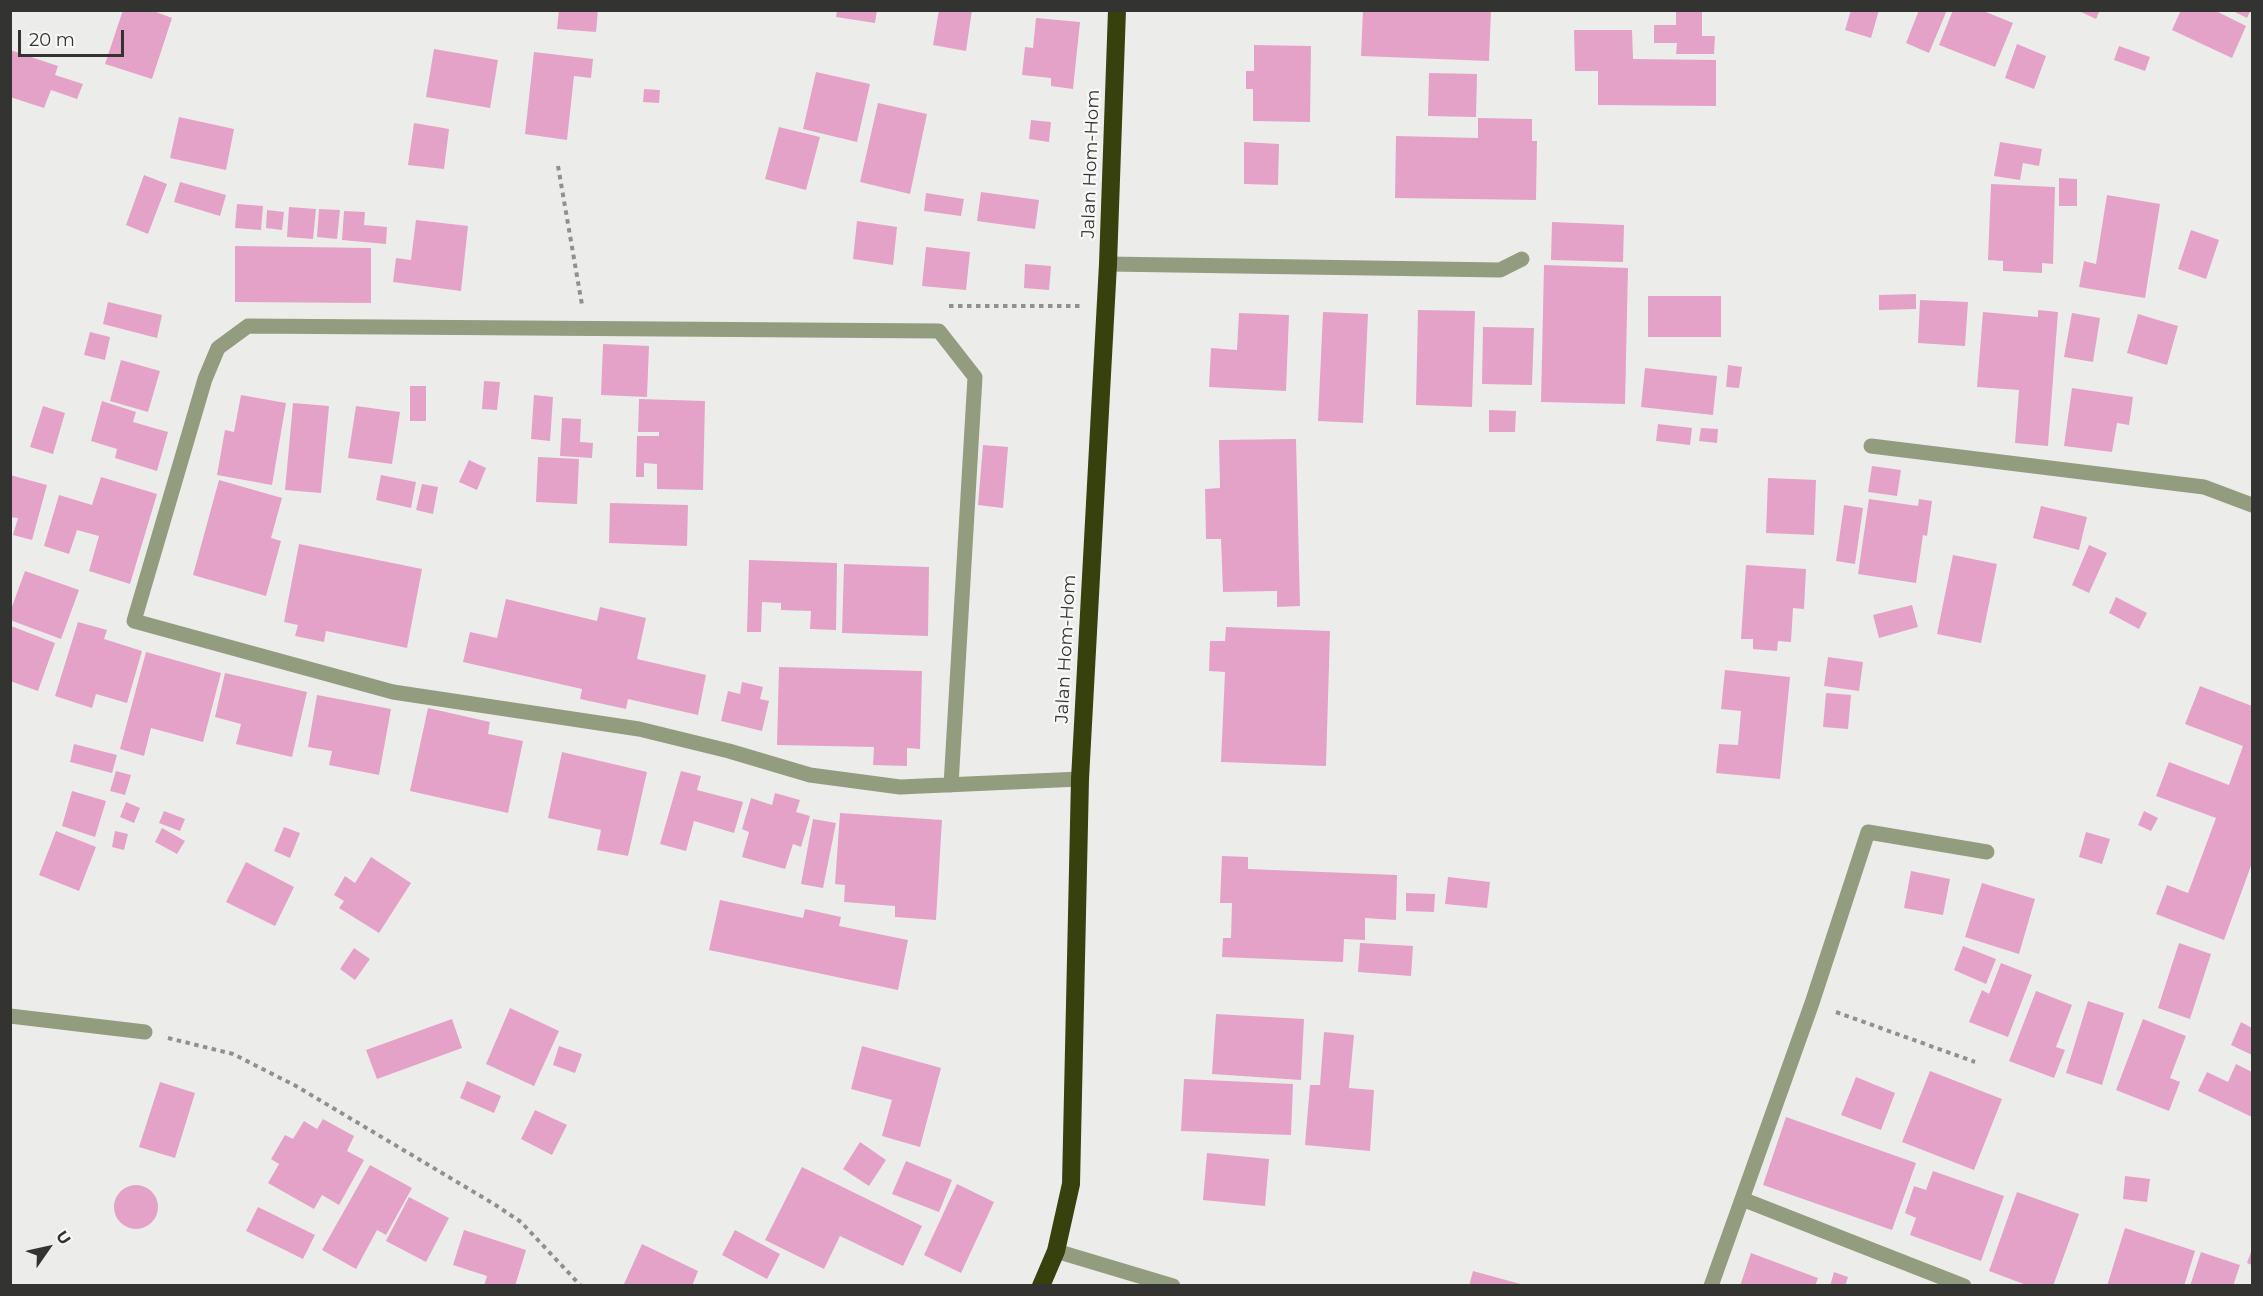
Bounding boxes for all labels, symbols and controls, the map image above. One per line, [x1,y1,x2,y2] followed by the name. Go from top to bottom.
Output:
[21,18,128,56] scale bar
[29,29,75,51] text: 20 m
[1078,89,1104,239] street label: Jalan Hom-Hom
[1051,574,1081,724] street label: Jalan Hom-Hom
[18,1218,78,1278] north arrow
[52,1227,75,1248] text: U

